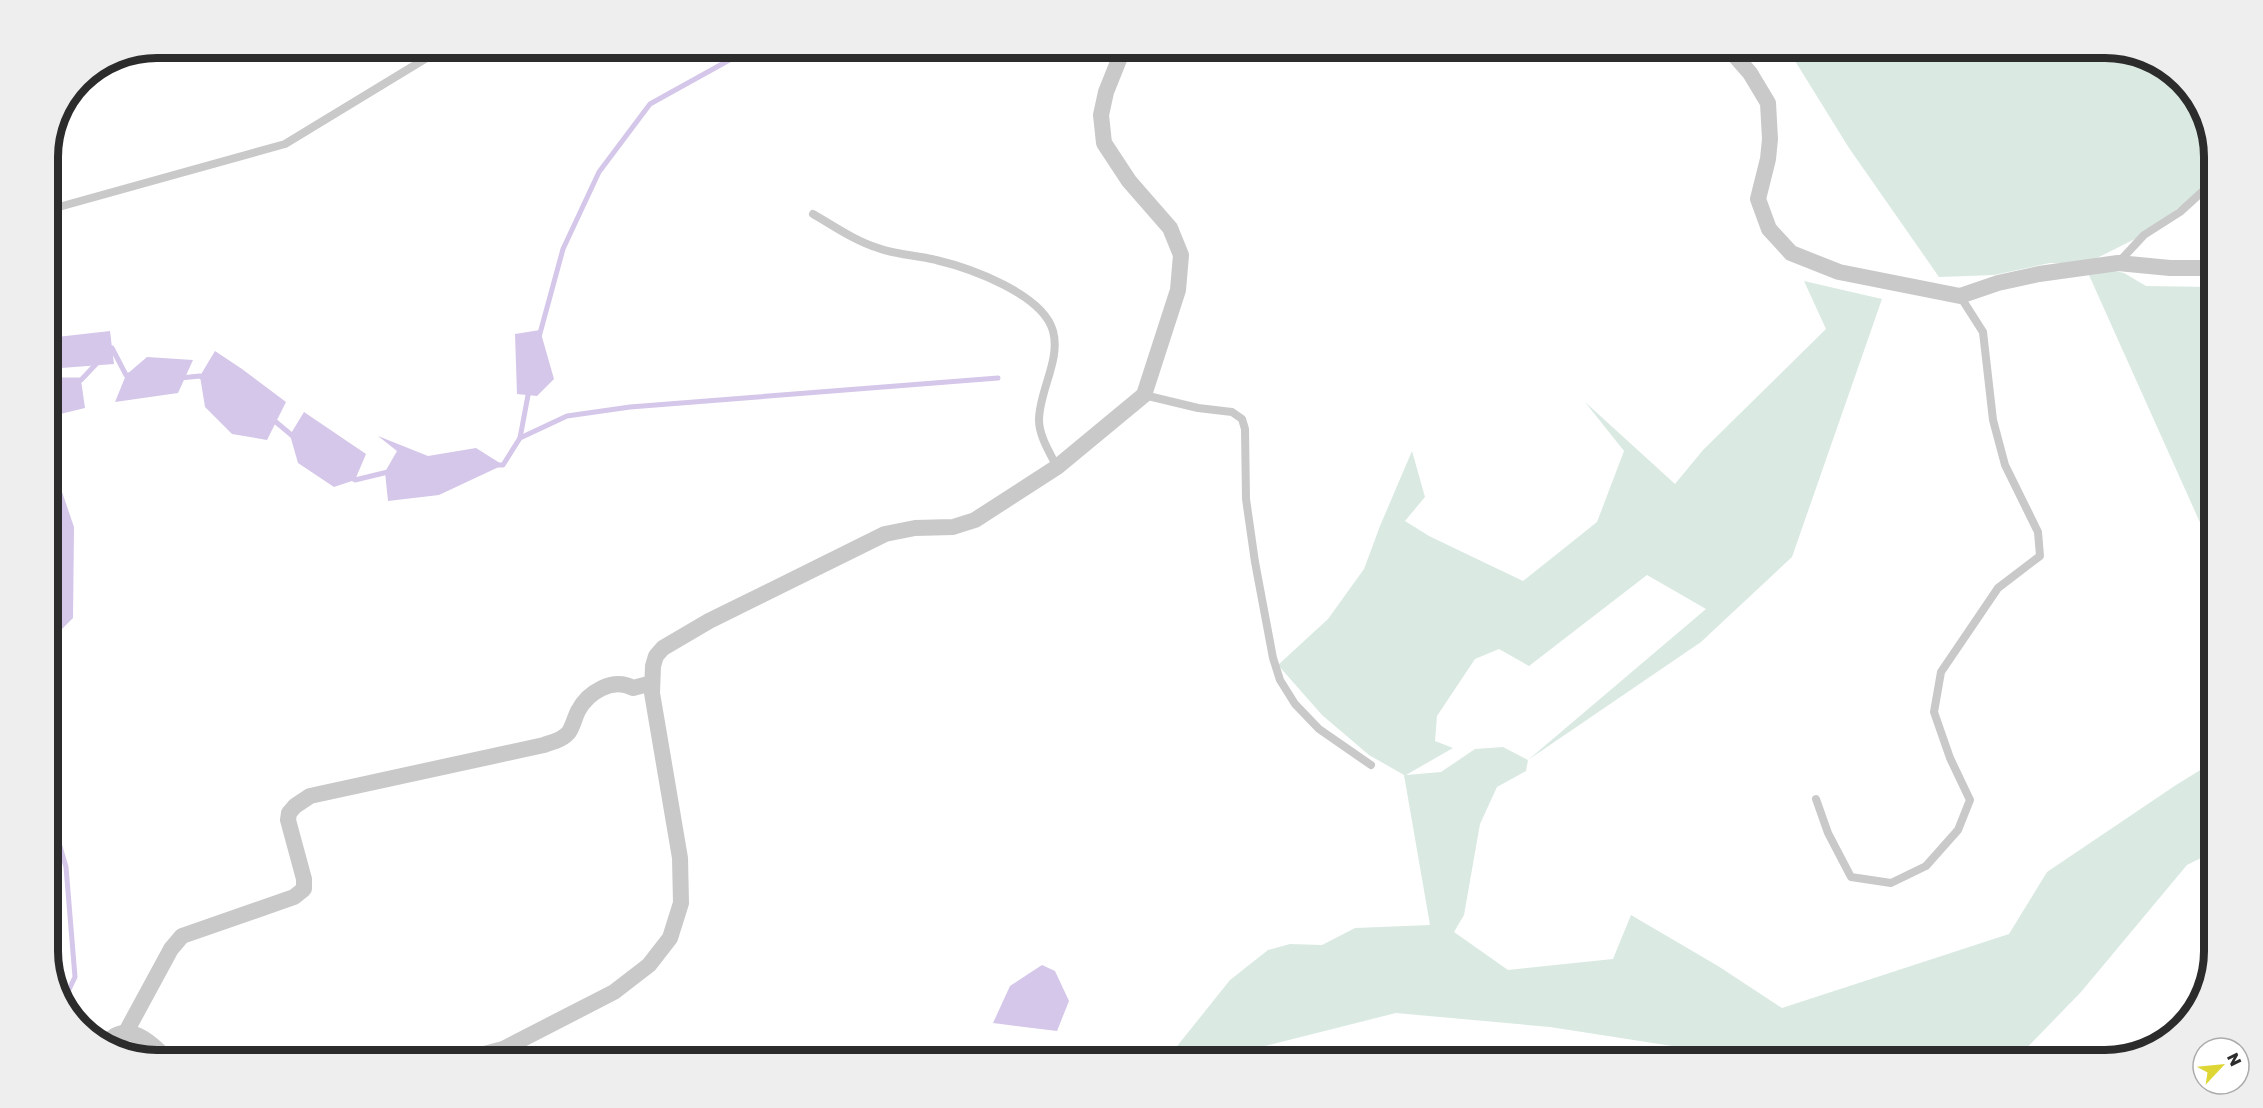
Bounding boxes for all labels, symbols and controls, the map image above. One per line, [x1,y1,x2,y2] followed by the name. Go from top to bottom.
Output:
[2191,1036,2251,1096] north arrow
[2223,1050,2246,1069] text: N

